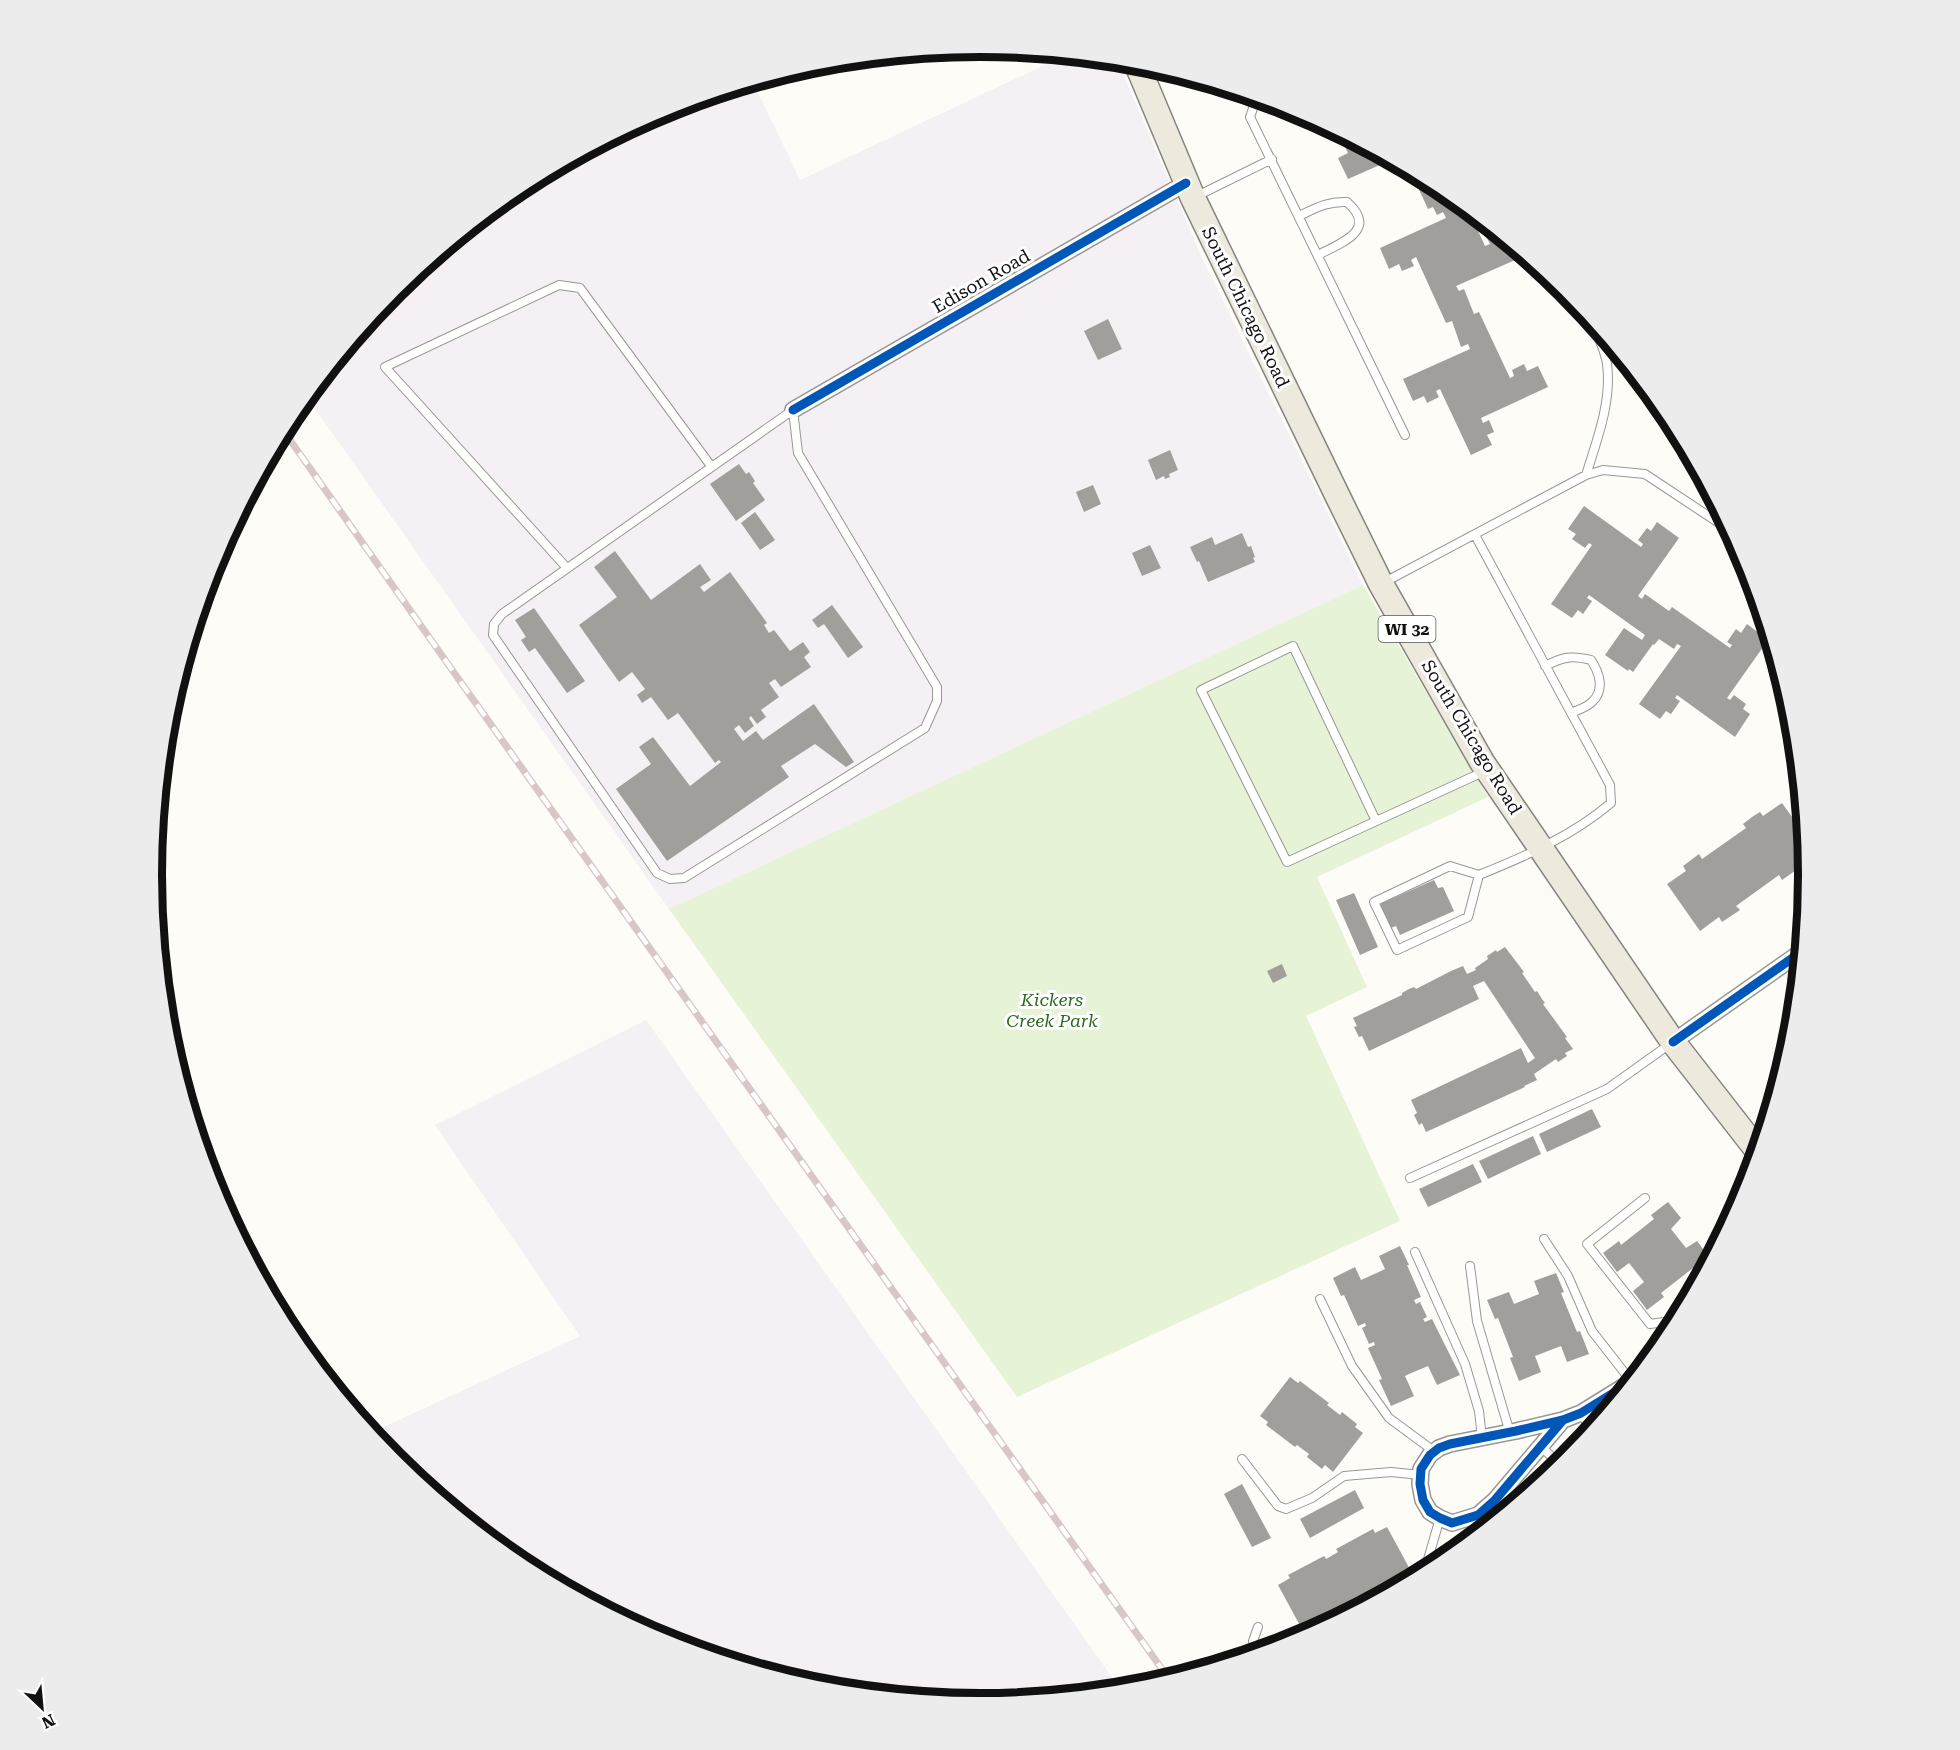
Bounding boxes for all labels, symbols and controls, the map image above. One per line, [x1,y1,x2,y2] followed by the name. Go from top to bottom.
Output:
[1198,223,1294,391] street label: South Chicago Road
[929,244,1034,317] street label: Edison Road
[1378,616,1436,642] road number: WI 32
[1418,656,1527,818] street label: South Chicago Road
[1006,989,1098,1031] park label: Kickers Creek Park
[12,1678,72,1738] north arrow
[39,1710,58,1732] text: N

